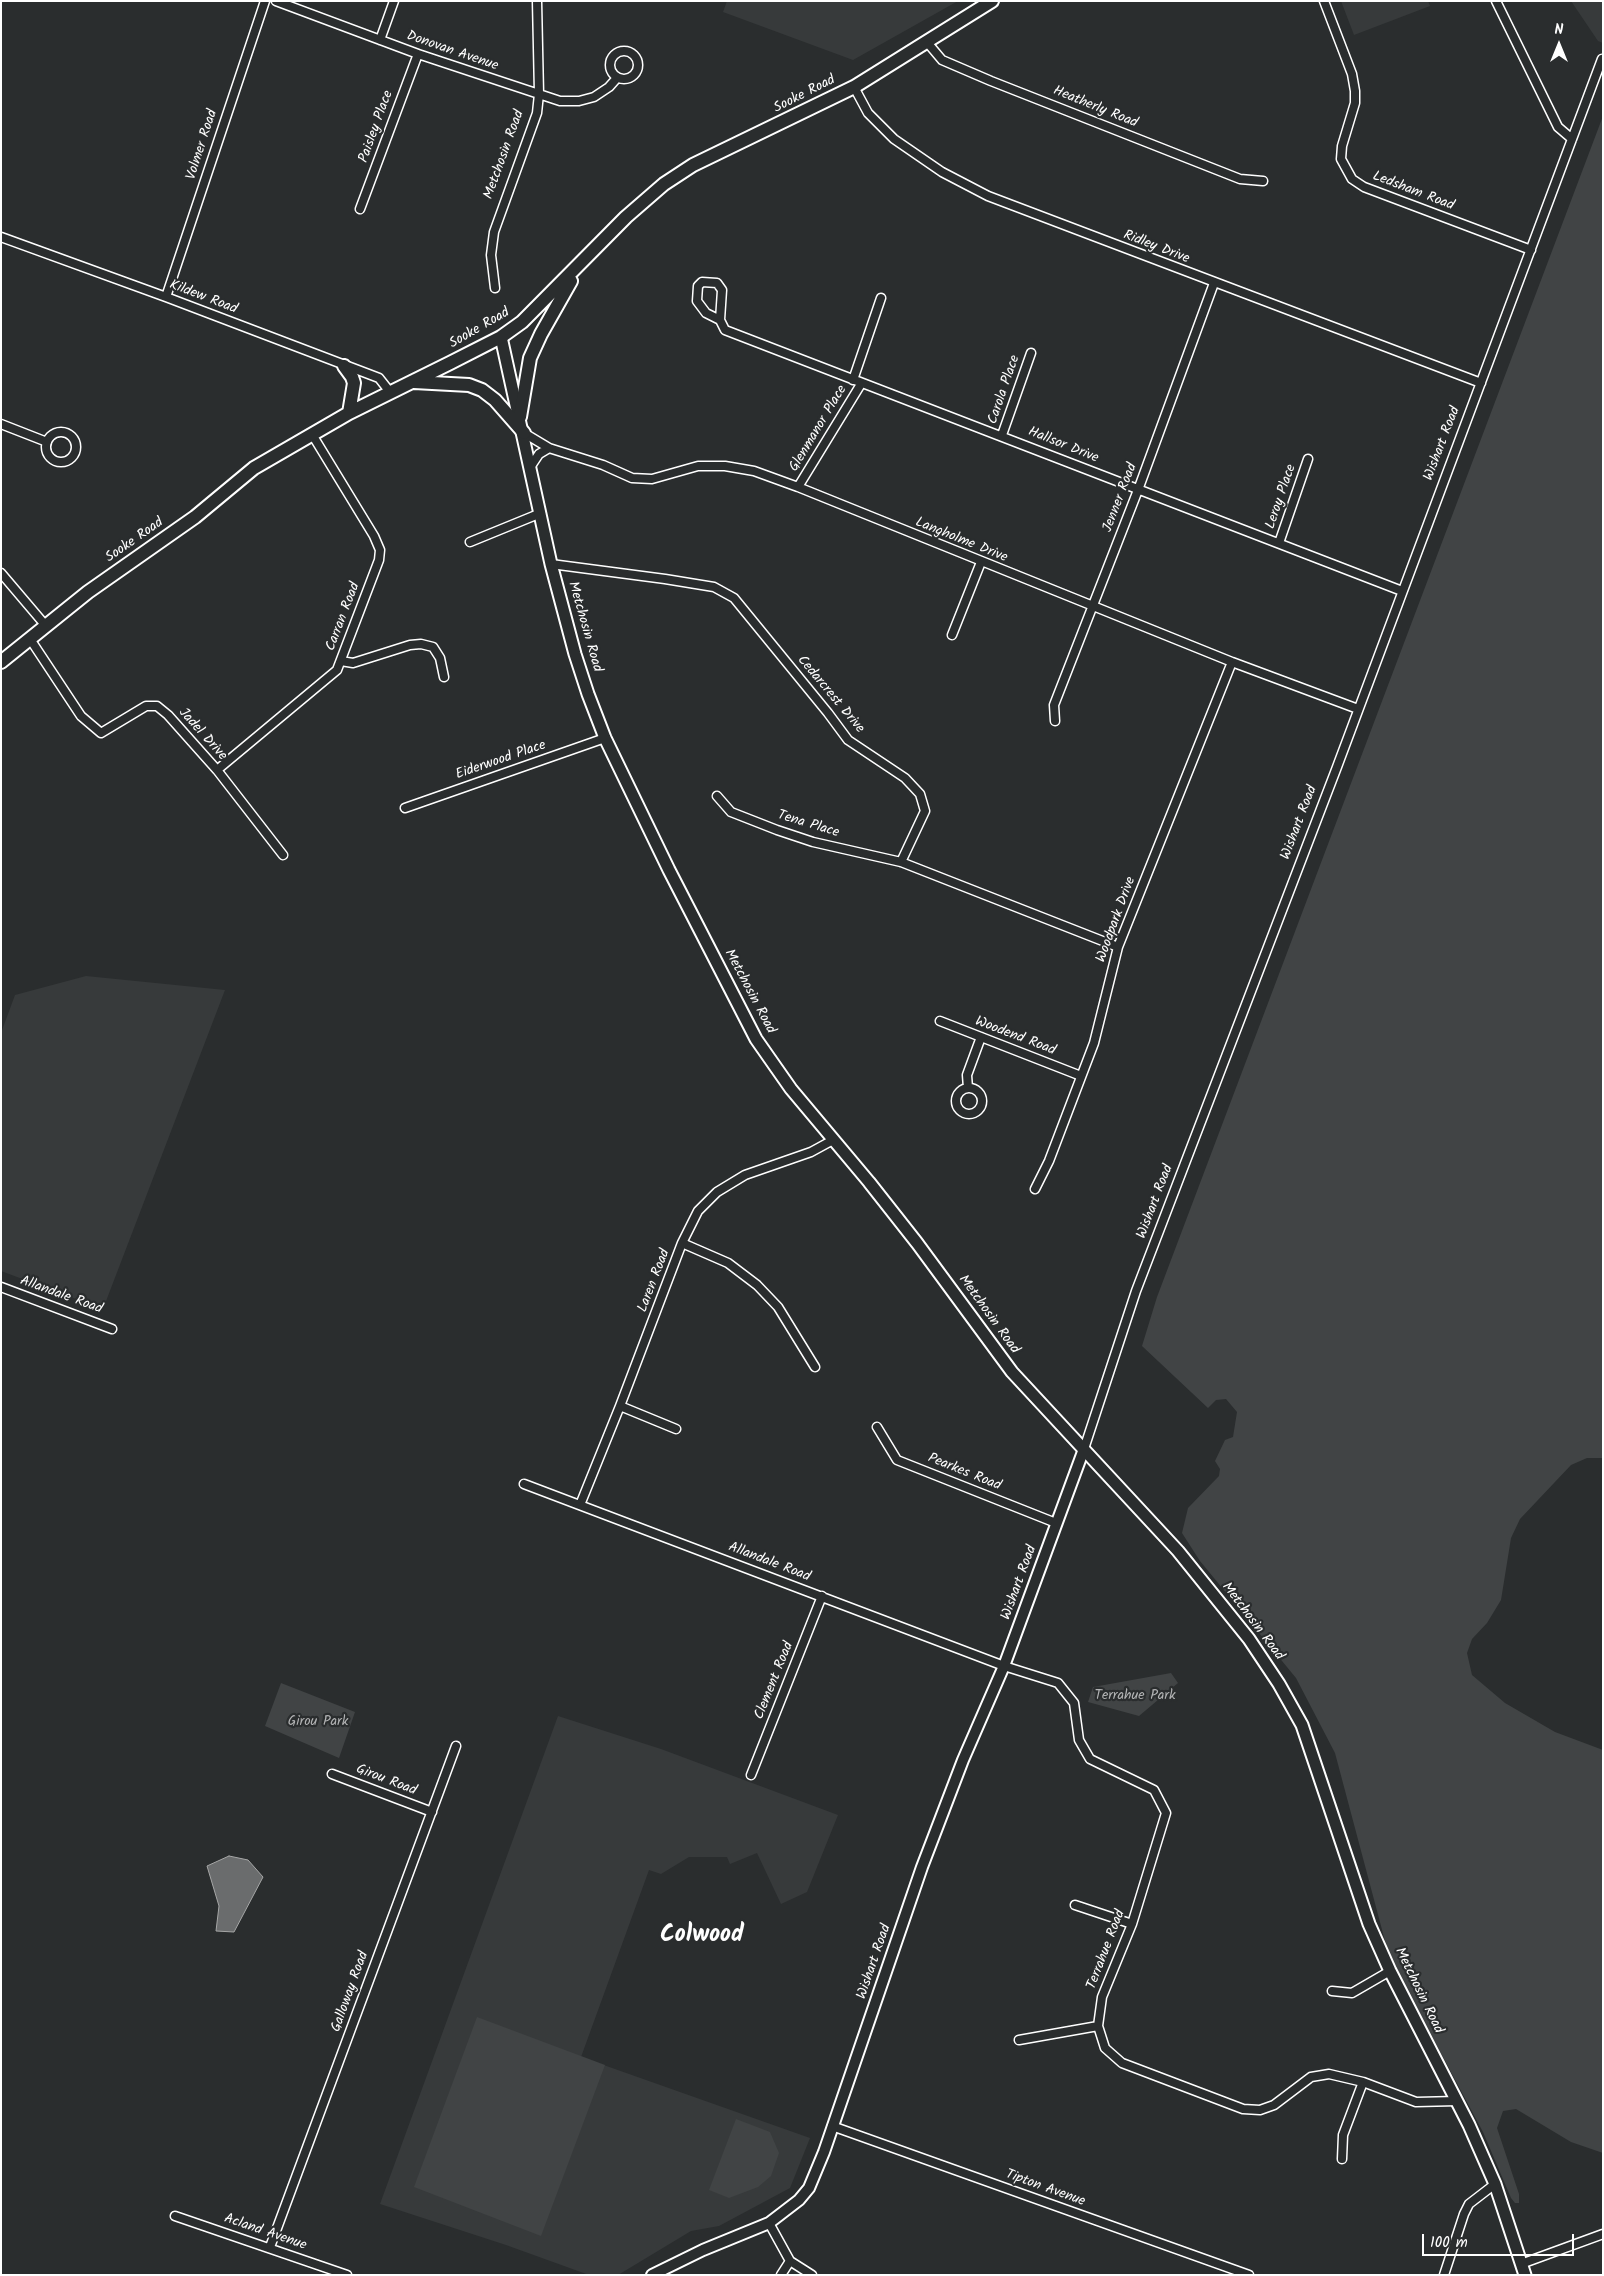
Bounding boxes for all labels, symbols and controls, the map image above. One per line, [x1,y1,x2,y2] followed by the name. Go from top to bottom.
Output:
[1555,19,1563,41] text: N
[1534,20,1584,70] north arrow
[404,28,500,76] street label: Donovan Avenue
[771,72,839,118] street label: Sooke Road
[1050,83,1140,133] street label: Heatherly Road
[356,89,398,165] street label: Paisley Place
[184,108,222,182] street label: Volmer Road
[481,108,529,202] street label: Metchosin Road
[1370,169,1456,215] street label: Ledsham Road
[1120,228,1192,268] street label: Ridley Drive
[167,277,239,319] street label: Kildew Road
[447,305,513,353] street label: Sooke Road
[985,353,1025,427] street label: Carola Place
[787,383,851,475] street label: Glenmanor Place
[1421,405,1465,483] street label: Wishart Road
[1025,424,1101,468] street label: Hallsor Drive
[1100,461,1142,535] street label: Jenner Road
[1263,462,1301,532] street label: Leroy Place
[103,515,167,567] street label: Sooke Road
[912,515,1010,567] street label: Langholme Drive
[323,580,365,654] street label: Carran Road
[563,580,605,674] street label: Metchosin Road
[793,653,867,737] street label: Cedarcrest Drive
[174,705,230,765] street label: Jadel Drive
[454,738,548,784] street label: Eiderwood Place
[1278,784,1322,862] street label: Wishart Road
[775,808,841,842] street label: Tena Place
[1094,875,1140,965] street label: Woodpark Drive
[720,947,778,1037] street label: Metchosin Road
[972,1014,1058,1060] street label: Woodend Road
[1134,1163,1178,1241] street label: Wishart Road
[635,1247,675,1315] street label: Laren Road
[954,1272,1022,1358] street label: Metchosin Road
[18,1273,104,1319] street label: Allandale Road
[925,1451,1003,1495] street label: Pearkes Road
[726,1540,812,1586] street label: Allandale Road
[999,1543,1041,1623] street label: Wishart Road
[1217,1580,1287,1664] street label: Metchosin Road
[752,1640,798,1722] street label: Clement Road
[1094,1689,1176,1705] park label: Terrahue Park
[288,1715,348,1731] park label: Girou Park
[353,1762,419,1800] street label: Girou Road
[1084,1908,1130,1992] street label: Terrahue Road
[854,1922,896,2002] street label: Wishart Road
[660,1923,744,1951] district label: Colwood
[1390,1945,1446,2037] street label: Metchosin Road
[329,1949,373,2035] street label: Galloway Road
[1003,2167,1087,2211] street label: Tipton Avenue
[222,2211,308,2255] street label: Acland Avenue
[1424,2224,1576,2256] scale bar
[1430,2231,1468,2255] text: 100 m

